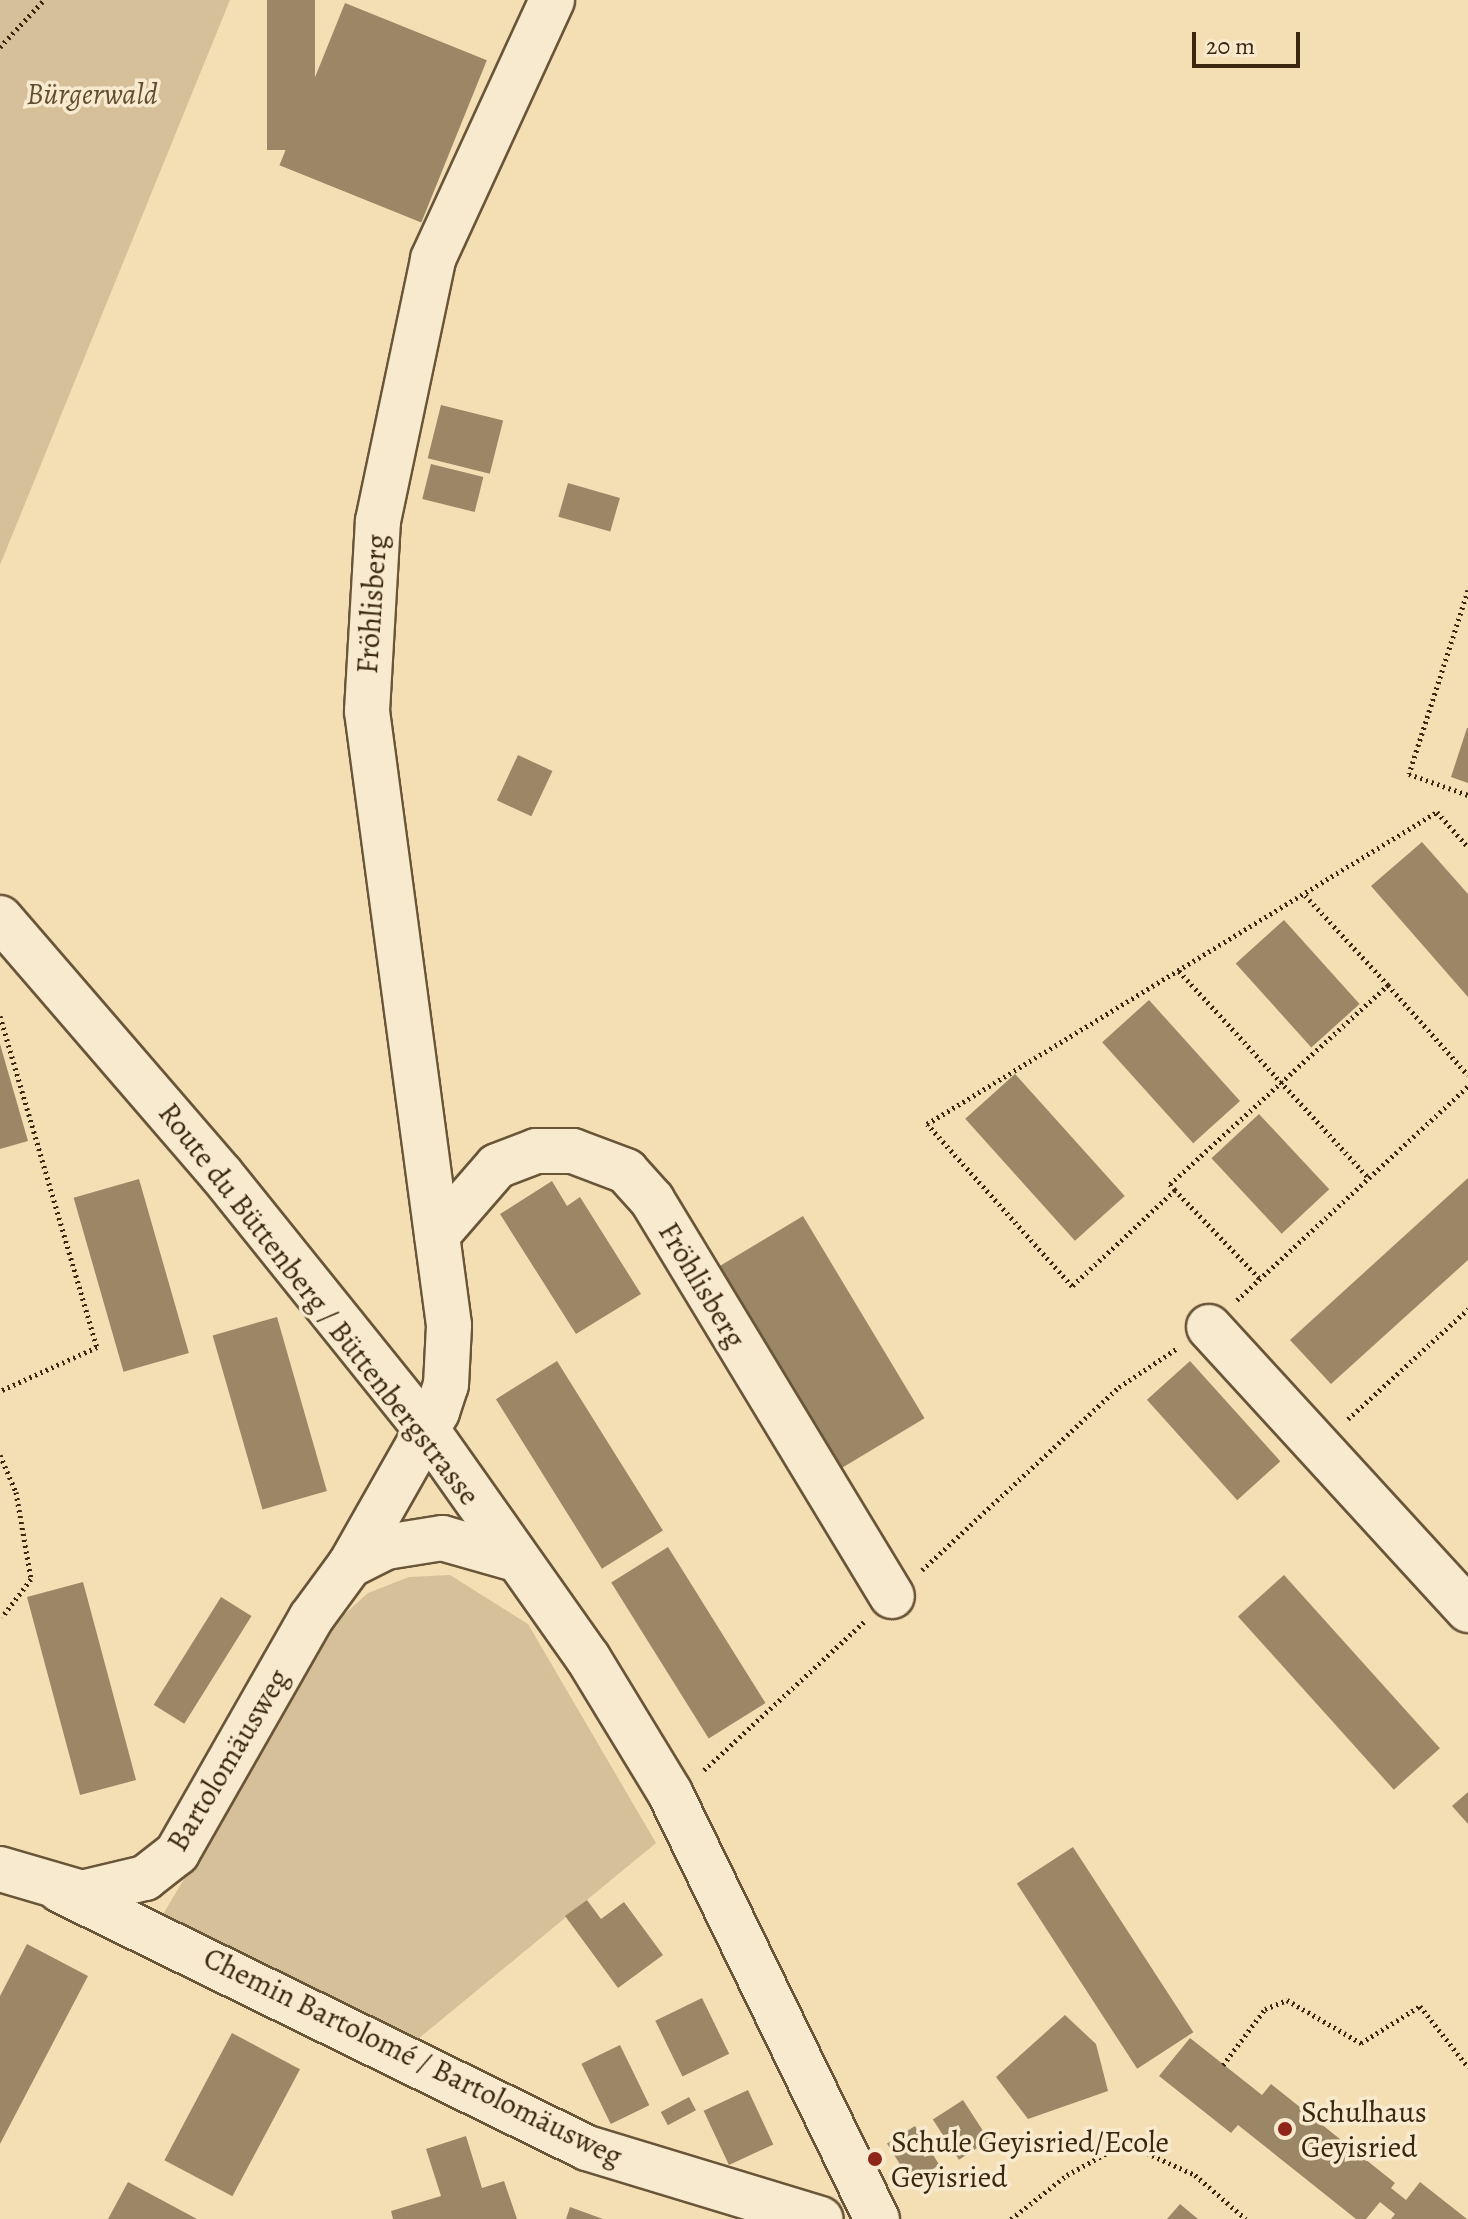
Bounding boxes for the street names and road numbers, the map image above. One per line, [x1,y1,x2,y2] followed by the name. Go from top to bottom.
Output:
[349,533,395,675] street label: Fröhlisberg
[151,1096,487,1512] street label: Route du Büttenberg / Büttenbergstrasse
[651,1216,753,1354] street label: Fröhlisberg
[159,1662,297,1858] street label: Bartolomäusweg
[198,1940,628,2174] street label: Chemin Bartolomé / Bartolomäusweg

